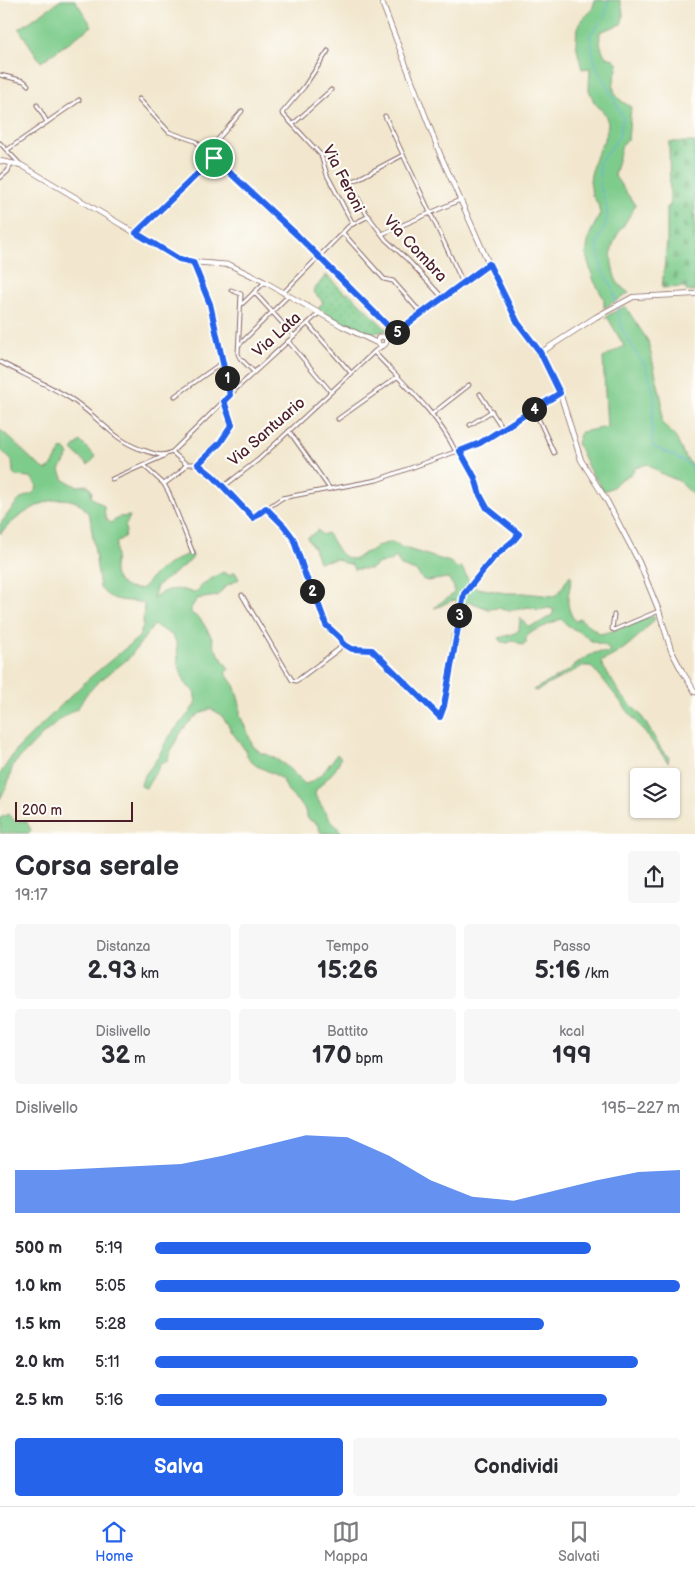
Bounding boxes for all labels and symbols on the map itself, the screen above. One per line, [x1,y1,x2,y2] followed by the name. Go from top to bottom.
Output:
[193,137,235,179] pin
[318,142,368,216] street label: Via Feroni
[379,212,451,286] street label: Via Combra
[249,308,305,362] street label: Via Lata
[384,320,410,344] pin: 5
[214,366,240,390] pin: 1
[225,393,309,471] street label: Via Santuario
[522,396,546,422] pin: 4
[300,578,324,604] pin: 2
[446,602,472,628] pin: 3
[15,798,132,822] scale bar

